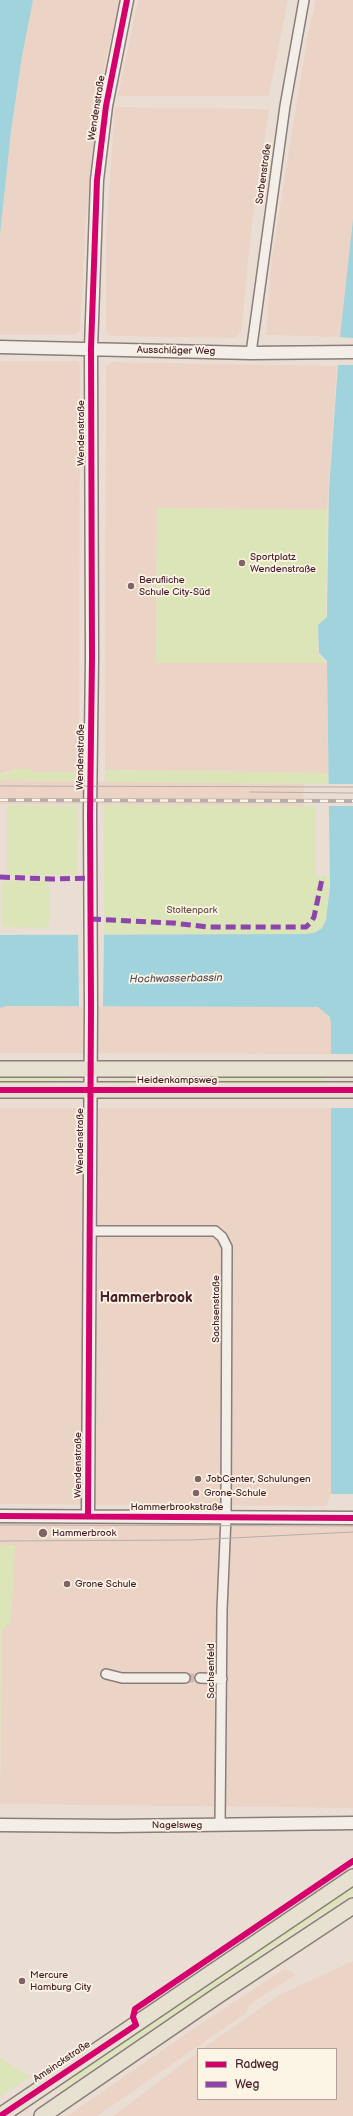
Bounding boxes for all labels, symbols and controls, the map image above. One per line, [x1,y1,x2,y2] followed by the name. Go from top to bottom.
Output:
[86,74,108,142] street label: Wendenstraße
[254,143,274,205] street label: Sorbenstraße
[137,344,215,358] street label: Ausschläger Weg
[75,400,87,466] street label: Wendenstraße
[250,551,316,574] place label: Sportplatz Wendenstraße
[237,558,247,568] marker: Sportplatz Wendenstraße
[139,574,210,598] place label: Berufliche Schule City-Süd
[126,581,136,591] marker: Berufliche Schule City-Süd
[74,724,88,790] street label: Wendenstraße
[166,904,218,916] park label: Stoltenpark
[129,972,223,986] water label: Hochwasserbassin
[137,1074,217,1086] street label: Heidenkampsweg
[74,1108,86,1174] street label: Wendenstraße
[210,1275,222,1343] street label: Sachsenstraße
[100,1290,192,1306] district label: Hammerbrook
[72,1432,84,1498] street label: Wendenstraße
[206,1473,311,1485] place label: JobCenter, Schulungen
[193,1474,203,1484] marker: JobCenter, Schulungen
[204,1487,266,1499] place label: Grone-Schule
[191,1488,201,1498] marker: Grone-Schule
[131,1501,223,1513] street label: Hammerbrookstraße
[37,1527,49,1539] marker: Hammerbrook
[52,1527,116,1539] place label: Hammerbrook
[75,1578,136,1590] place label: Grone Schule
[62,1579,72,1589] marker: Grone Schule
[205,1643,217,1699] street label: Sachsenfeld
[152,1819,202,1831] street label: Nagelsweg
[30,1969,91,1992] place label: Mercure Hamburg City
[17,1976,27,1986] marker: Mercure Hamburg City
[31,2039,93,2085] street label: Amsinckstraße
[197,2048,337,2100] legend
[235,2057,279,2072] text: Radweg
[235,2077,259,2092] text: Weg

